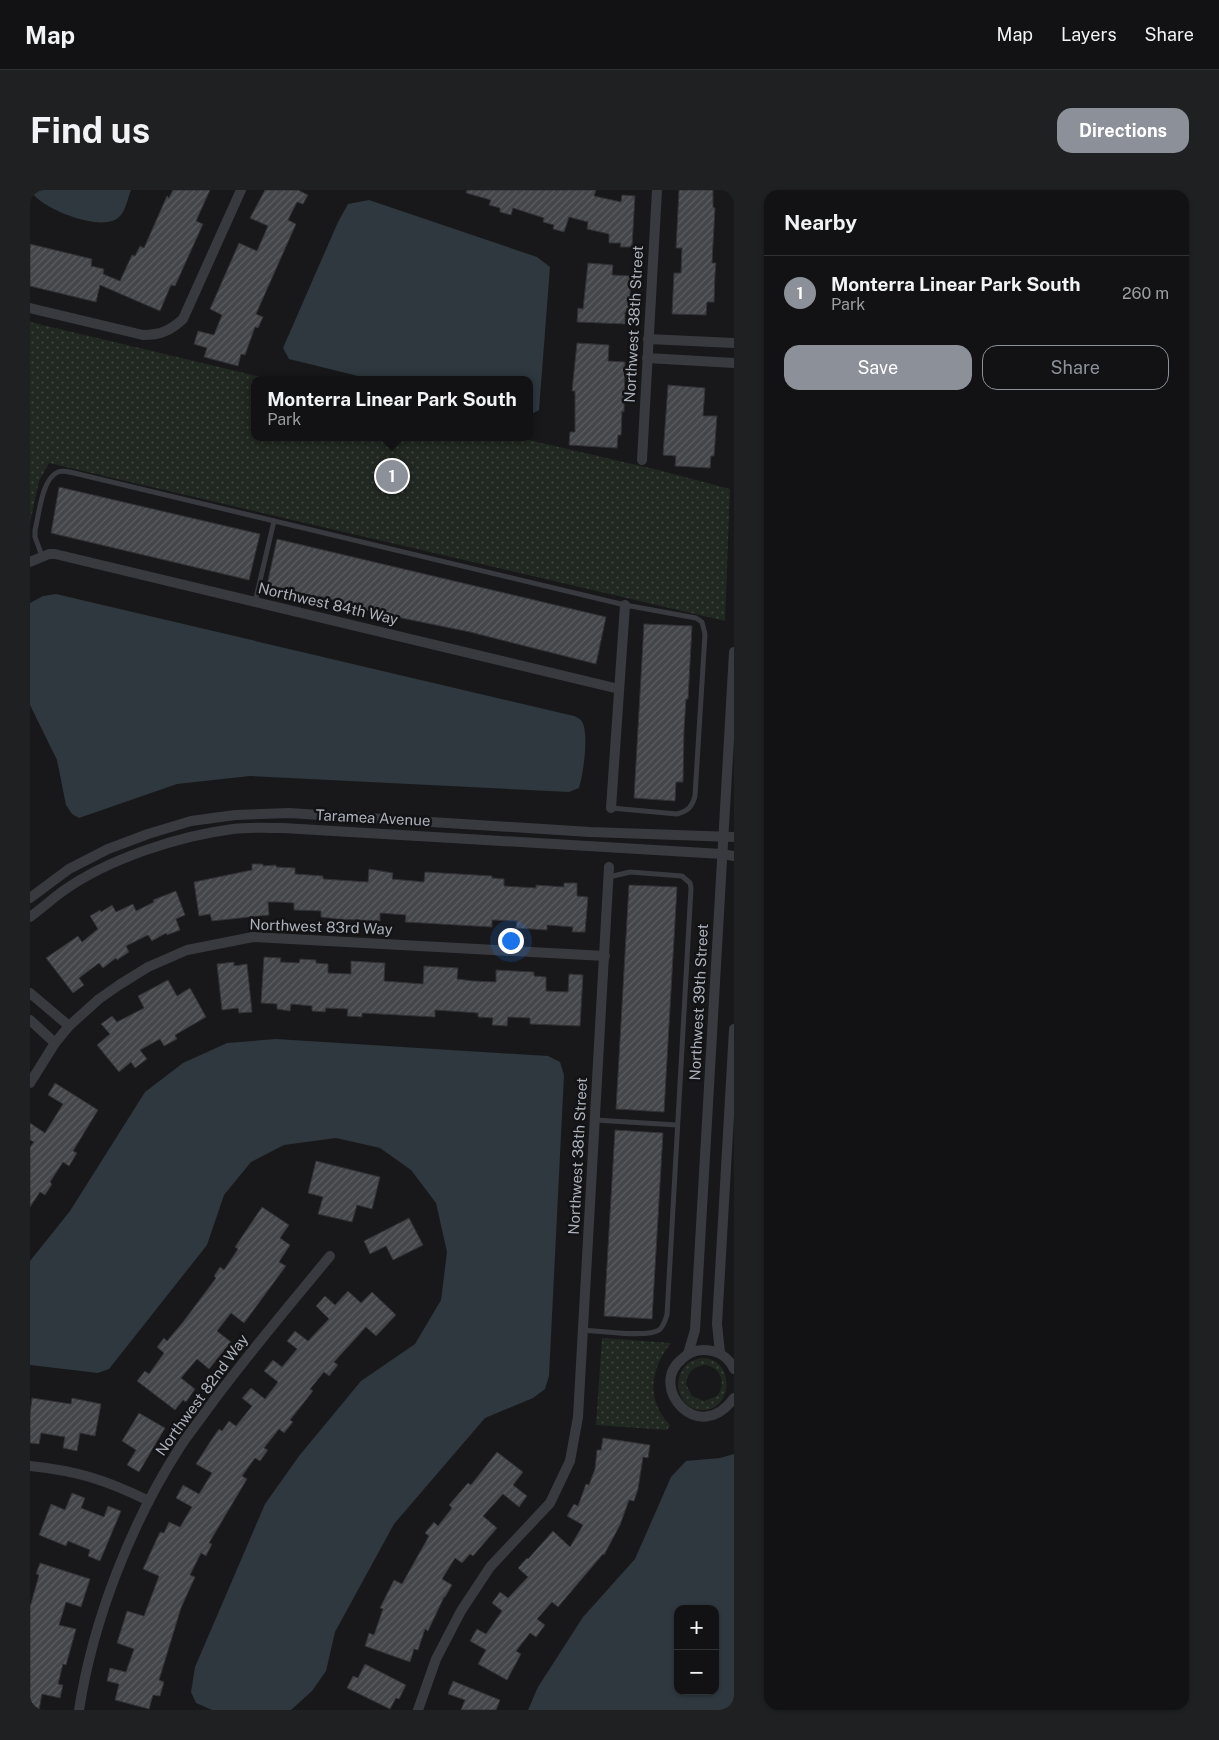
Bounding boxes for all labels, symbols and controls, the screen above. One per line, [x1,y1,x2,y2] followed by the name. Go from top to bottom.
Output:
[25,21,75,49] text: Map
[997,24,1033,45] text: Map
[1061,24,1117,45] text: Layers
[1145,24,1194,45] text: Share
[1057,108,1189,153] button: Directions
[30,110,150,151] text: Find us
[784,210,857,235] text: Nearby
[621,245,646,403] street label: Northwest 38th Street
[831,273,1081,295] text: Monterra Linear Park South
[797,284,803,303] text: 1
[1122,284,1169,303] text: 260 m
[831,295,865,314] text: Park
[784,345,972,390] button: Save
[982,345,1169,390] button: Share
[251,376,533,441] popup
[267,388,517,410] text: Monterra Linear Park South
[267,410,301,429] text: Park
[376,457,408,495] pin: 1
[256,579,400,628] street label: Northwest 84th Way
[315,806,431,829] street label: Taramea Avenue
[249,916,393,937] street label: Northwest 83rd Way
[686,923,711,1081] street label: Northwest 39th Street
[498,928,524,954] your location
[565,1077,590,1235] street label: Northwest 38th Street
[152,1331,251,1459] street label: Northwest 82nd Way
[674,1605,719,1695] map controls
[674,1605,719,1650] button: +
[674,1650,719,1695] button: −

